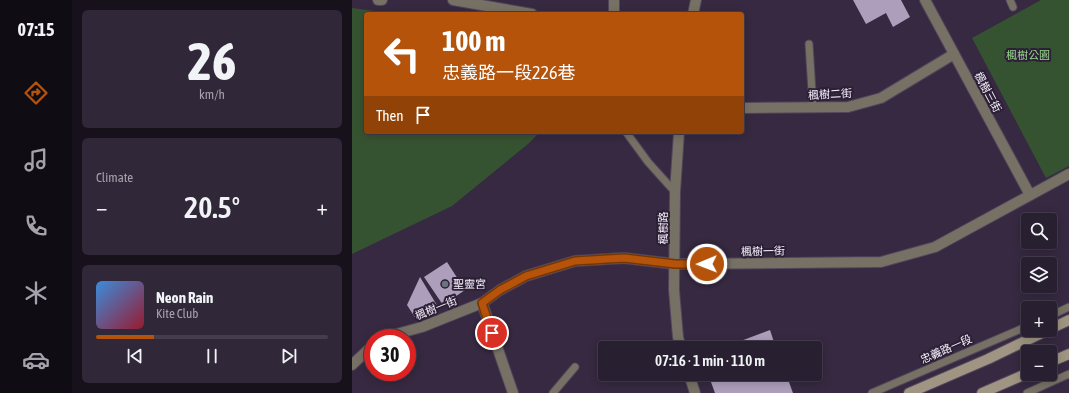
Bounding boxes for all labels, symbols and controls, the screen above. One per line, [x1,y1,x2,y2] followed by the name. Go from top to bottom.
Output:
[17,19,55,40] text: 07:15
[442,25,505,57] text: 100 m
[376,28,428,80] icon: left
[188,31,236,91] text: 26
[1006,49,1050,61] park label: 楓樹公園
[442,62,575,83] text: 忠義路一段226巷
[972,70,1004,114] street label: 楓樹三街
[22,79,50,107] icon: directions
[199,87,225,102] text: km/h
[808,87,852,101] street label: 楓樹二街
[412,104,434,126] icon: arrive
[376,107,404,124] text: Then
[22,146,50,174] icon: music
[96,170,133,185] text: Climate
[184,190,240,224] text: 20.5°
[96,194,107,220] text: −
[317,194,328,220] text: +
[22,212,50,240] icon: phone
[657,212,669,245] street label: 楓樹路
[1021,213,1057,381] map controls
[1021,213,1057,249] button: search
[686,243,728,285] position arrow
[741,245,785,257] street label: 楓樹一街
[1021,257,1057,293] button: layers
[453,278,486,290] place label: 聖靈宮
[22,279,50,307] icon: climate
[440,279,450,289] marker: 聖靈宮
[156,289,213,306] text: Neon Rain
[413,294,459,322] street label: 楓樹一街
[1021,301,1057,337] button: +
[156,306,198,321] text: Kite Club
[475,316,509,350] pin
[481,322,503,344] icon: arrive
[364,329,416,381] speed limit sign: 30
[918,332,974,366] street label: 忠義路一段
[124,345,146,367] icon: previous
[201,345,223,367] icon: pause
[278,345,300,367] icon: next
[1021,345,1057,381] button: −
[22,346,50,374] icon: car
[655,352,765,369] text: 07:16 · 1 min · 110 m

